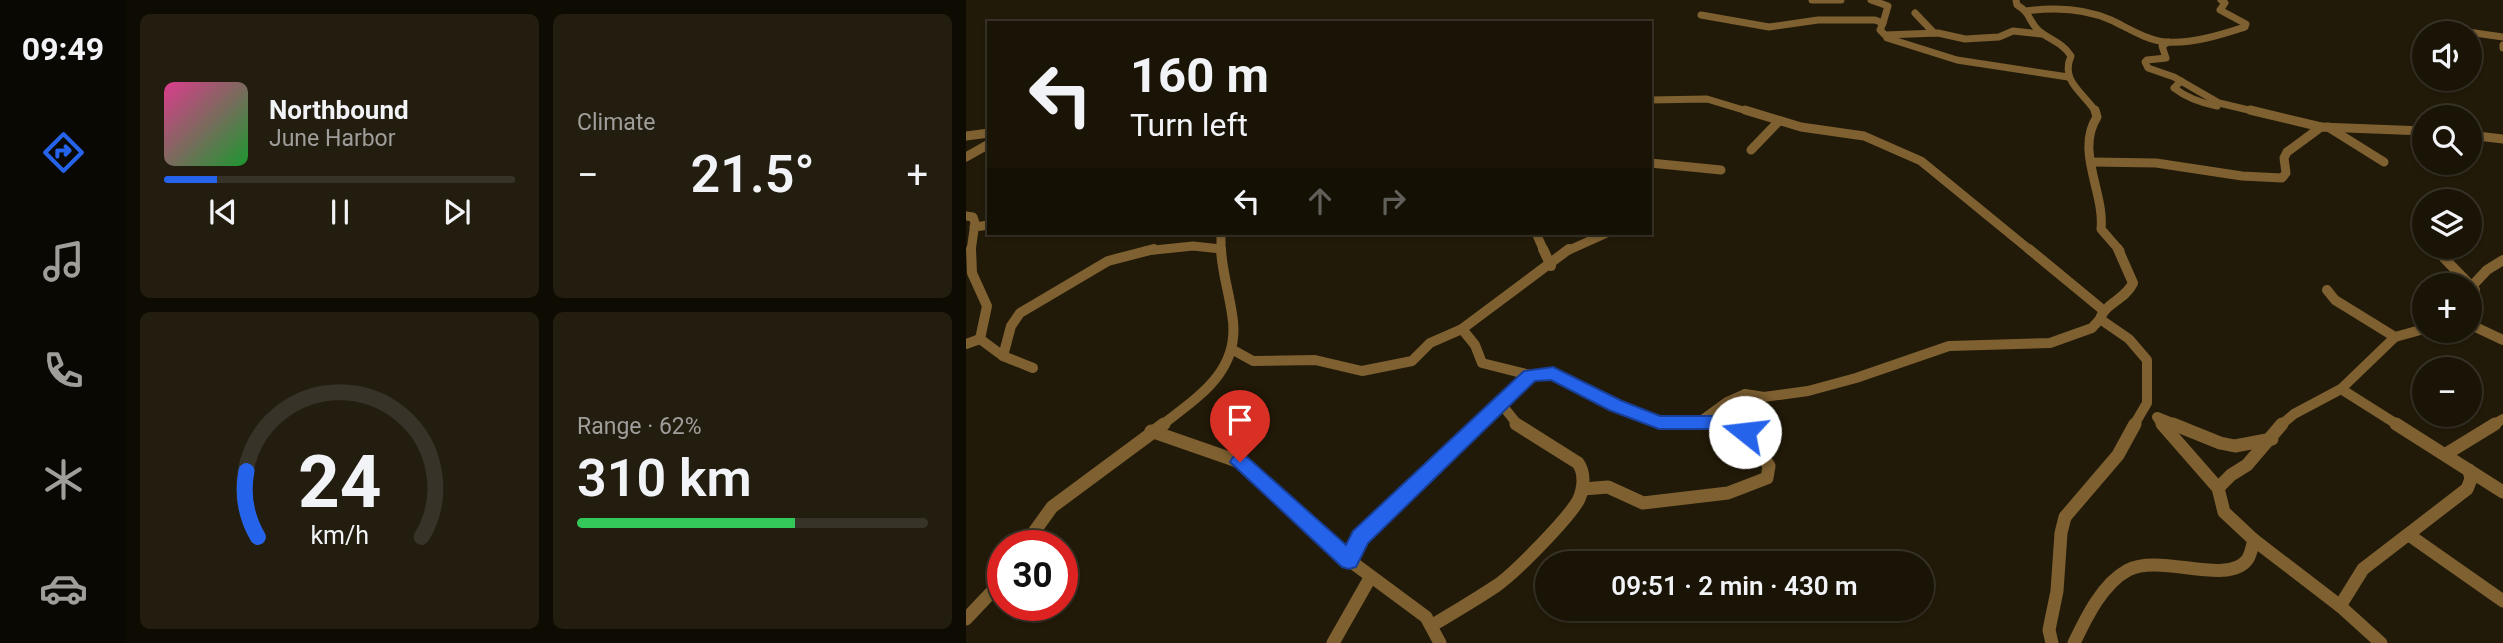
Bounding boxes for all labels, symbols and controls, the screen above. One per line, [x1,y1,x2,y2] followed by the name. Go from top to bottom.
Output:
[2412,21,2482,427] map controls
[2412,21,2482,91] button: sound
[22,30,104,68] text: 09:49
[1130,47,1269,104] text: 160 m
[1015,49,1106,140] icon: left
[269,95,409,125] text: Northbound
[2412,105,2482,175] button: search
[1130,106,1248,144] text: Turn left
[577,109,656,136] text: Climate
[269,125,396,152] text: June Harbor
[39,128,88,177] icon: directions
[691,144,815,205] text: 21.5°
[577,153,599,197] text: −
[906,153,928,197] text: +
[1228,182,1266,220] icon: left
[1301,182,1339,220] icon: ahead
[1374,182,1412,220] icon: right
[2412,189,2482,259] button: layers
[204,193,242,231] icon: previous
[321,193,359,231] icon: pause
[438,193,476,231] icon: next
[39,237,88,286] icon: music
[2412,273,2482,343] button: +
[39,346,88,395] icon: phone
[2412,357,2482,427] button: −
[1210,390,1270,462] pin
[1708,395,1782,469] position arrow
[1221,401,1259,439] icon: arrive
[577,413,702,440] text: Range · 62%
[298,439,381,525] text: 24
[577,448,752,509] text: 310 km
[39,455,88,504] icon: climate
[310,520,369,549] text: km/h
[987,530,1078,621] speed limit sign: 30
[39,564,88,613] icon: car
[1611,571,1858,601] text: 09:51 · 2 min · 430 m

